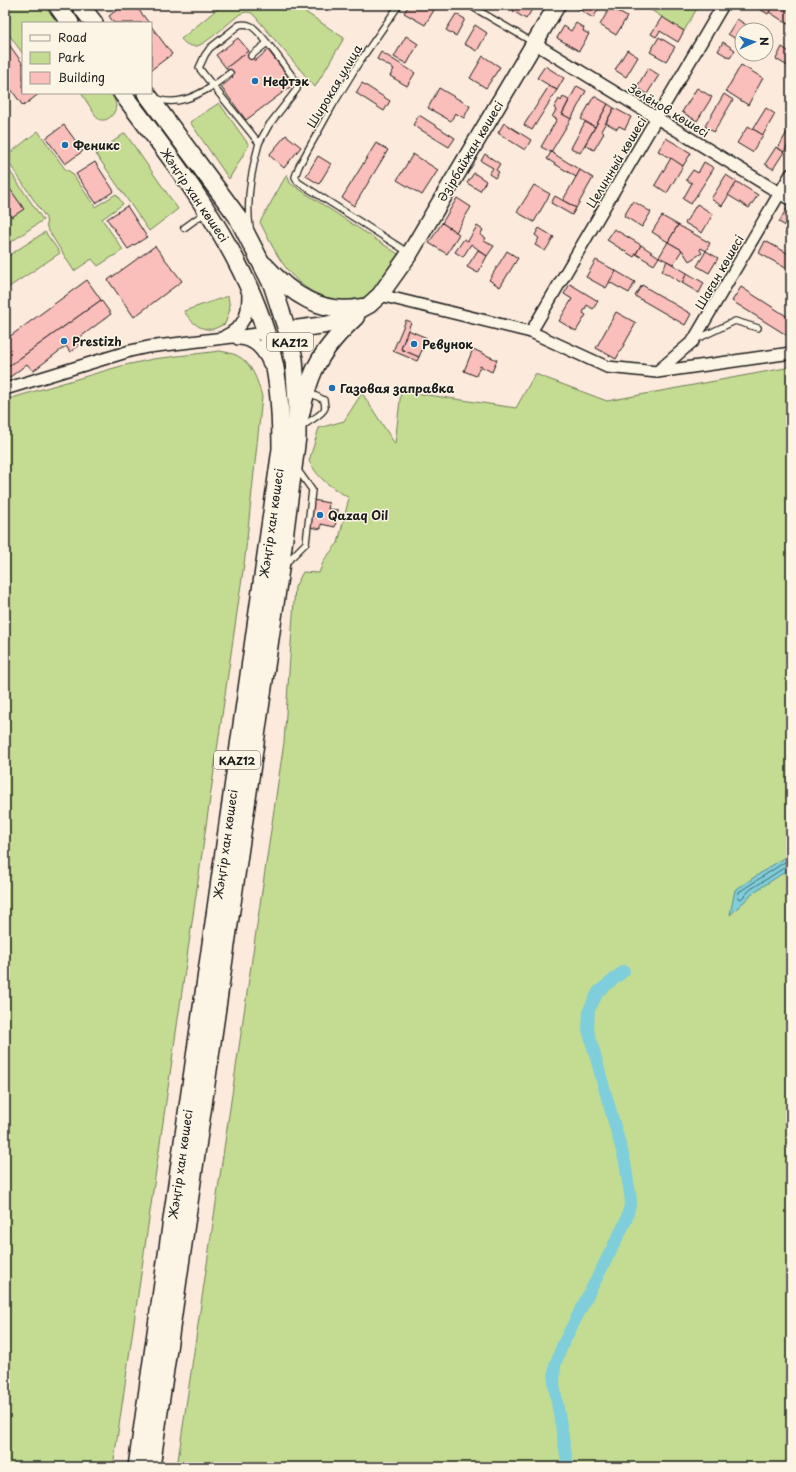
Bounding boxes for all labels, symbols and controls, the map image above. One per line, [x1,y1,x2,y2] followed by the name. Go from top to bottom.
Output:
[22,22,152,94] legend
[734,22,774,62] north arrow
[58,28,87,46] text: Road
[756,37,773,47] text: N
[302,41,366,131] street label: Широкая улица
[58,48,85,66] text: Park
[58,68,105,86] text: Building
[263,72,309,90] place label: Нефтэк
[250,76,260,86] marker: Нефтэк
[625,79,713,141] street label: Зелёнов көшесі
[433,97,507,205] street label: Әзірбайжан көшесі
[582,113,650,211] street label: Целинный көшесі
[73,136,120,154] place label: Феникс
[60,140,70,150] marker: Феникс
[156,143,233,246] street label: Жәңгір хан көшесі
[690,231,748,313] street label: Шаған көшесі
[72,332,122,350] place label: Prestizh
[267,333,313,351] road number: KAZ12
[422,335,473,353] place label: Ревунок
[59,336,69,346] marker: Prestizh
[409,339,419,349] marker: Ревунок
[340,379,454,397] place label: Газовая заправка
[327,383,337,393] marker: Газовая заправка
[254,467,288,580] street label: Жәңгір хан көшесі
[328,506,389,524] place label: Qazaq Oil
[315,510,325,520] marker: Qazaq Oil
[214,751,260,769] road number: KAZ12
[208,788,242,901] street label: Жәңгір хан көшесі
[163,1108,197,1221] street label: Жәңгір хан көшесі

